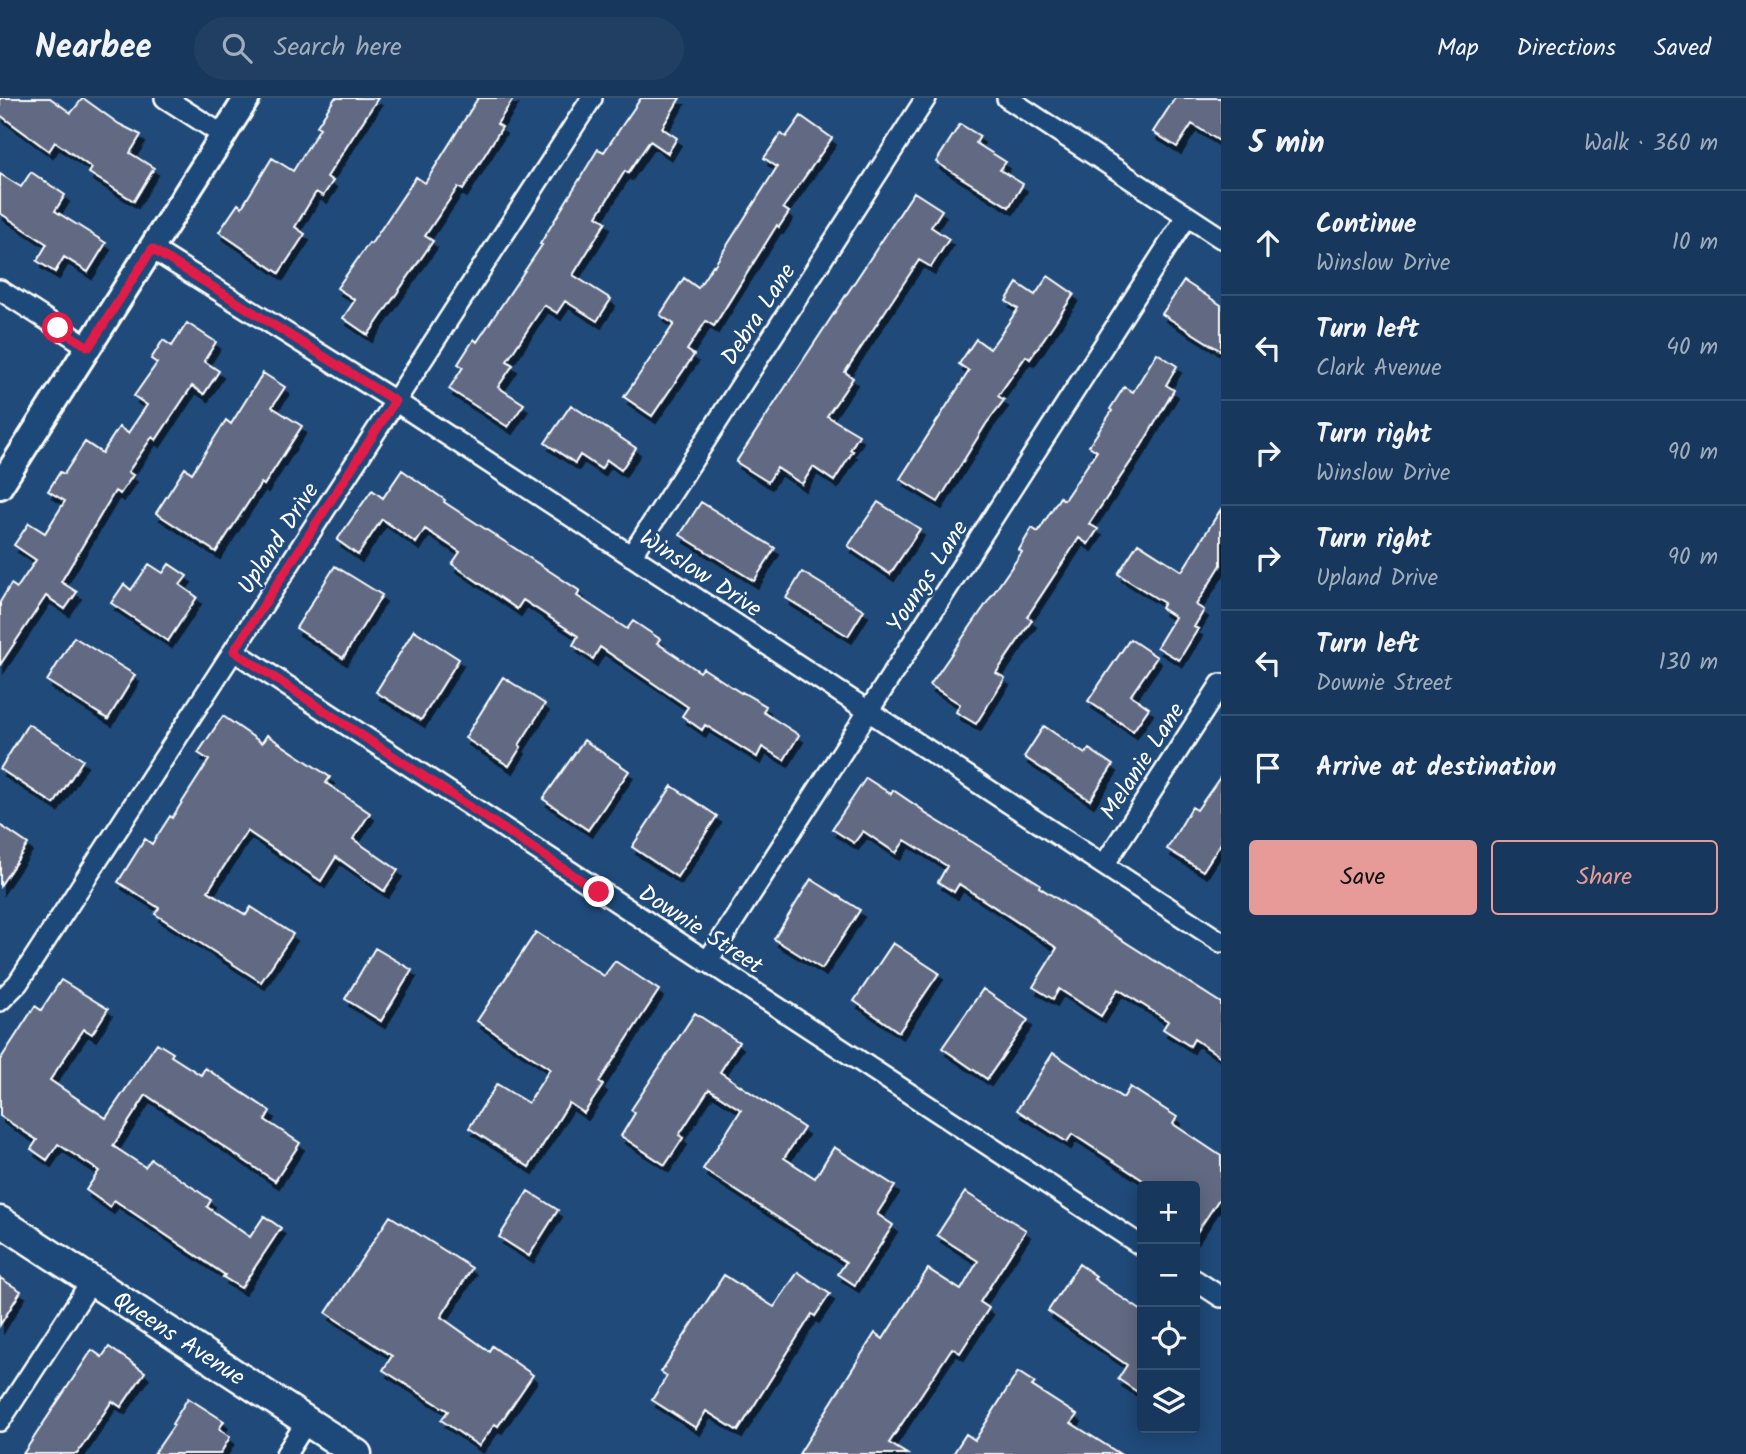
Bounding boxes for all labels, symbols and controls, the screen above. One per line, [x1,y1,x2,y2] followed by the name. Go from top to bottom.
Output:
[194,17,684,80] search box
[35,22,152,75] text: Nearbee
[274,27,402,69] text: Search here
[218,29,256,67] icon: search
[1437,29,1479,68] text: Map
[1517,29,1616,68] text: Directions
[1654,29,1711,68] text: Saved
[1249,120,1325,168] text: 5 min
[1584,126,1718,162] text: Walk · 360 m
[1316,204,1417,246] text: Continue
[1249,224,1287,262] icon: ahead
[1672,225,1718,261] text: 10 m
[1316,246,1450,282] text: Winslow Drive
[711,256,807,374] street label: Debra Lane
[1316,309,1419,351] text: Turn left
[42,312,73,343] route start
[1249,329,1287,367] icon: left
[1666,330,1718,366] text: 40 m
[1316,351,1442,387] text: Clark Avenue
[1316,414,1432,456] text: Turn right
[1249,434,1287,472] icon: right
[1668,435,1718,471] text: 90 m
[1316,456,1450,492] text: Winslow Drive
[228,475,330,603] street label: Upland Drive
[877,512,980,641] street label: Youngs Lane
[1316,519,1432,561] text: Turn right
[631,520,770,629] street label: Winslow Drive
[1249,539,1287,577] icon: right
[1668,540,1718,576] text: 90 m
[1316,561,1438,597] text: Upland Drive
[1316,624,1419,666] text: Turn left
[1249,644,1287,682] icon: left
[1659,645,1718,681] text: 130 m
[1316,666,1452,702] text: Downie Street
[1090,695,1196,829] street label: Melanie Lane
[1316,747,1556,789] text: Arrive at destination
[1249,749,1287,787] icon: arrive
[1249,840,1477,915] button: Save
[1491,840,1718,915] button: Share
[630,875,771,986] street label: Downie Street
[583,876,614,907] route end
[1137,1181,1200,1433] map controls
[1137,1181,1200,1244] button: +
[1137,1244,1200,1307] button: −
[104,1281,253,1397] street label: Queens Avenue
[1137,1307,1200,1370] button: locate
[1137,1370,1200,1433] button: layers

